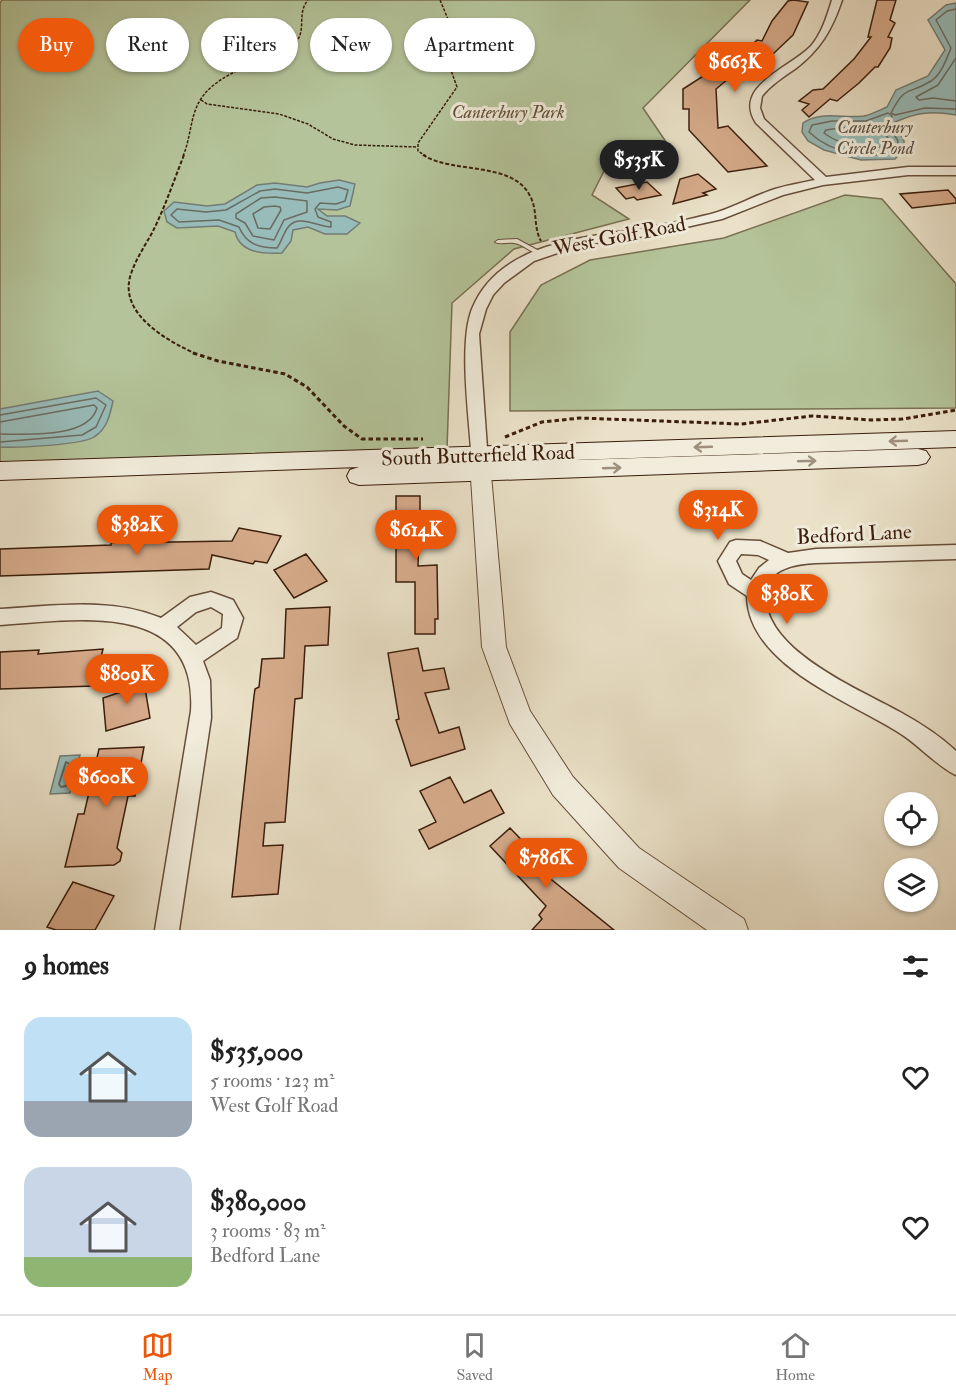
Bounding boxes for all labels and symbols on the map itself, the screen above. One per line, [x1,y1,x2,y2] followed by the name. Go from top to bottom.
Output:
[693,42,777,93] pin: $663K
[452,101,564,124] park label: Canterbury Park
[837,116,915,160] water label: Canterbury Circle Pond
[597,140,681,191] pin: $535K
[549,210,689,263] street label: West Golf Road
[888,435,908,446] one-way arrow
[381,439,576,472] street label: South Butterfield Road
[693,441,713,453] one-way arrow
[796,455,816,466] one-way arrow
[602,462,621,473] one-way arrow
[676,490,760,541] pin: $314K
[95,505,179,556] pin: $382K
[374,510,458,561] pin: $614K
[796,518,913,551] street label: Bedford Lane
[745,574,829,625] pin: $380K
[85,654,169,705] pin: $809K
[64,757,148,808] pin: $600K
[504,838,588,889] pin: $786K

